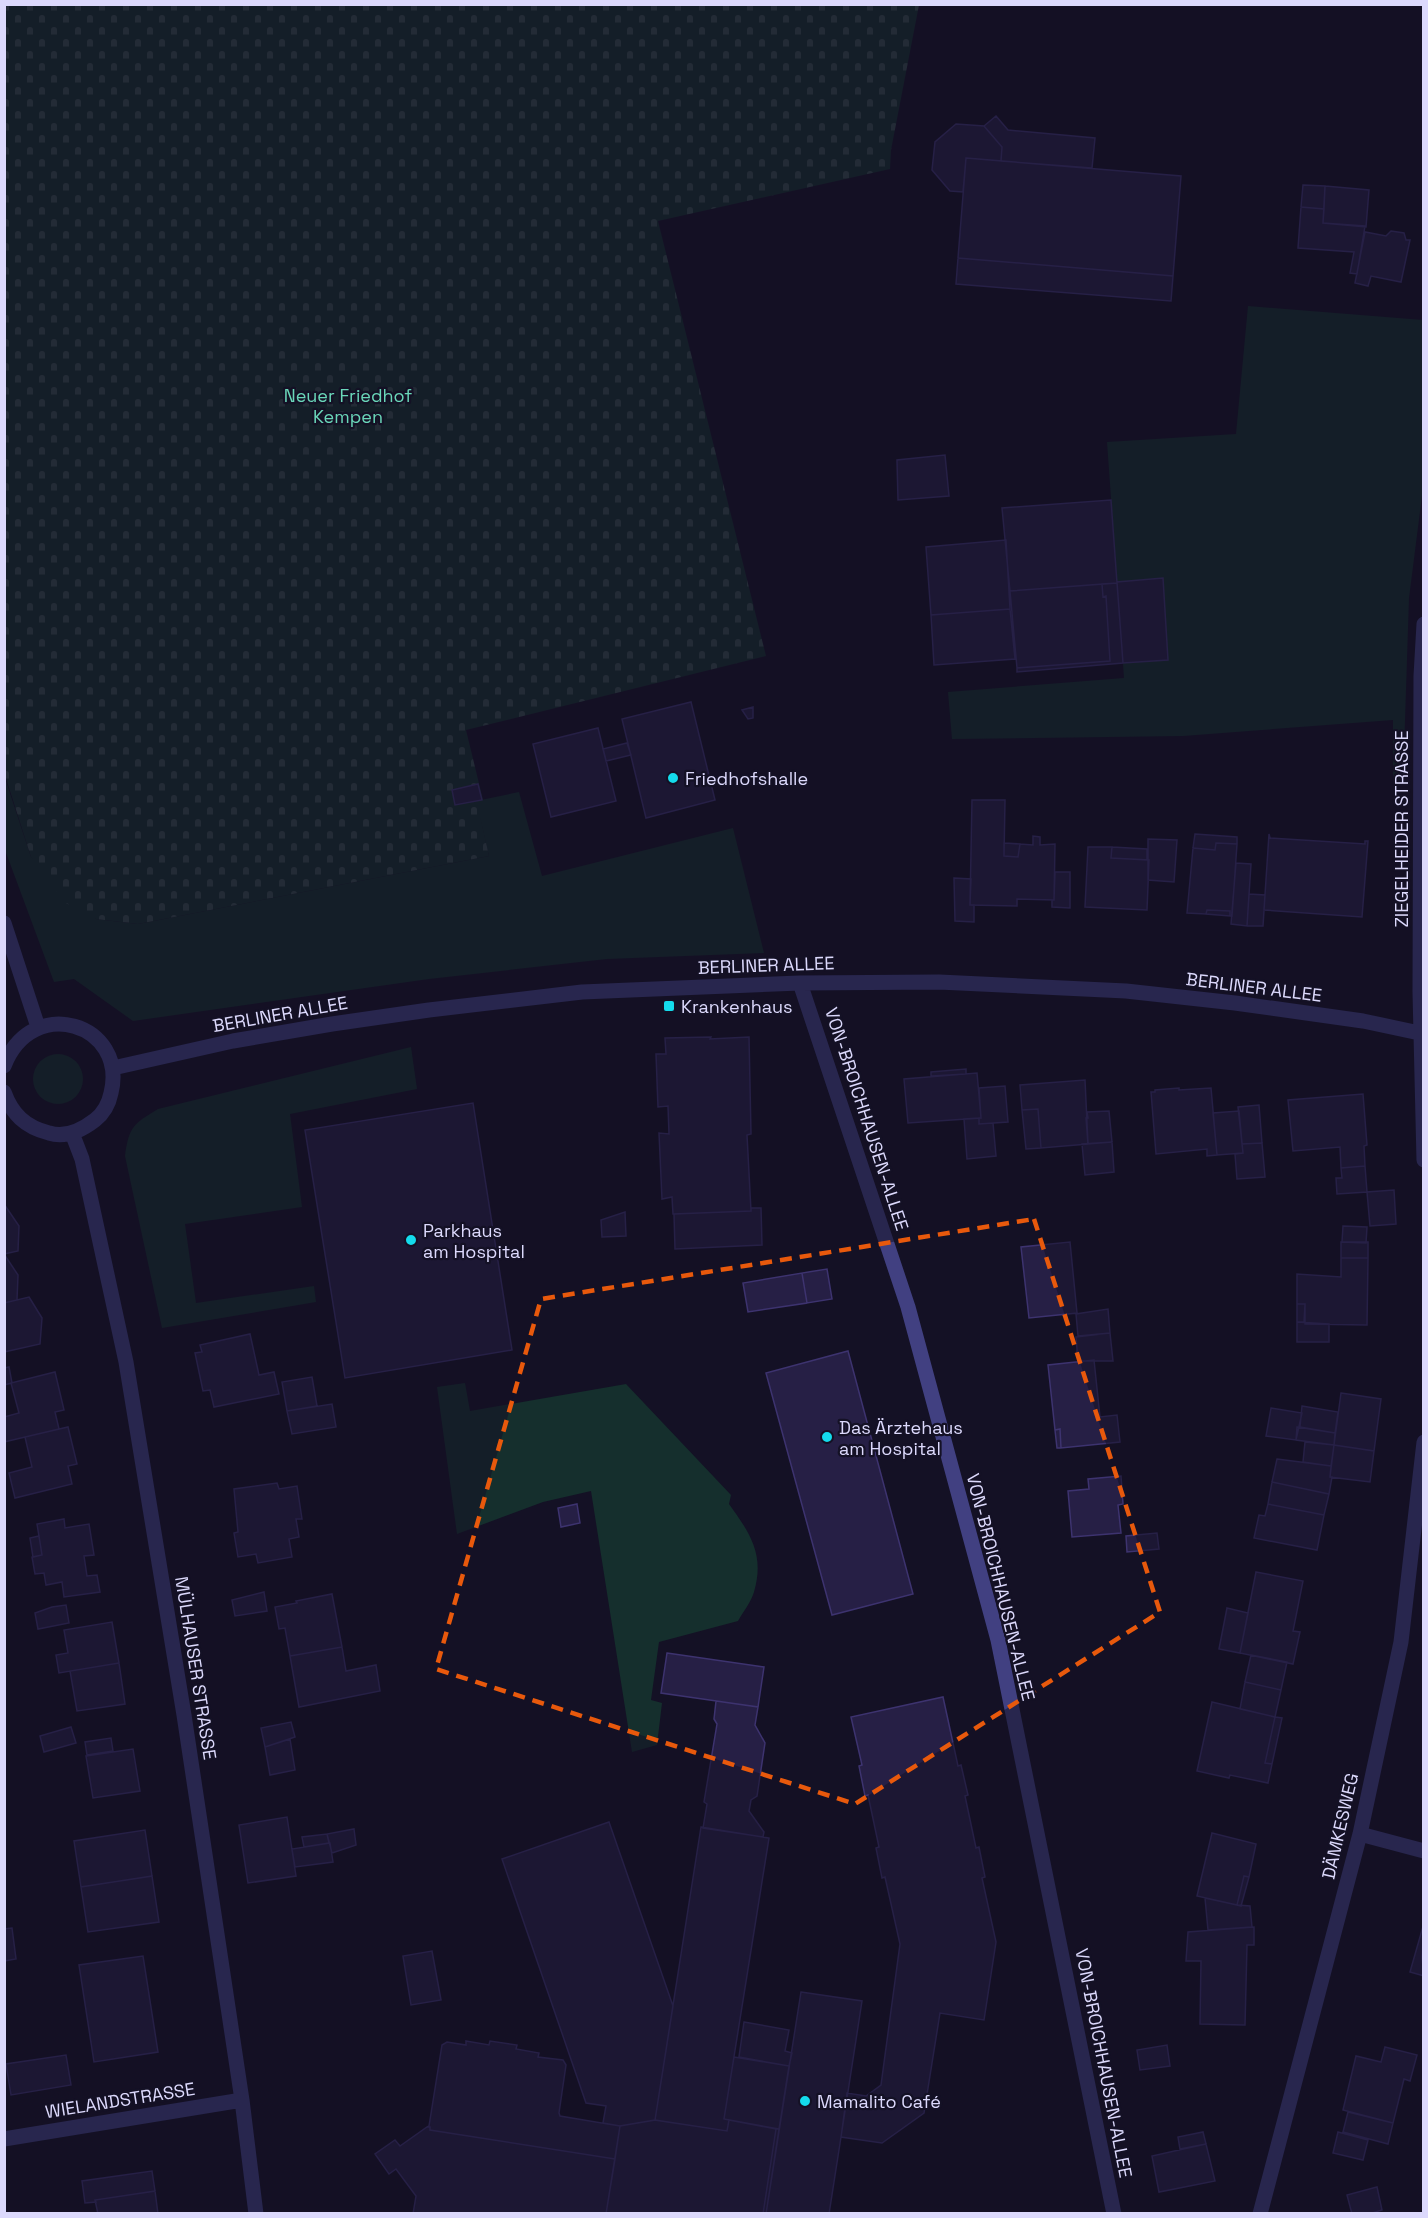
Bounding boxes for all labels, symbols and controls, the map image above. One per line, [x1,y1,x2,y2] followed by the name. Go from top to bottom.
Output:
[284,384,412,428] park label: Neuer Friedhof Kempen
[1390,730,1413,928] street label: ZIEGELHEIDER STRASSE
[685,767,808,790] place label: Friedhofshalle
[666,771,680,785] marker: Friedhofshalle
[697,951,835,979] street label: BERLINER ALLEE
[1185,967,1323,1007] street label: BERLINER ALLEE
[211,991,349,1037] street label: BERLINER ALLEE
[681,995,792,1018] place label: Krankenhaus
[662,999,676,1013] marker: Krankenhaus
[820,1004,914,1234] street label: VON-BROICHHAUSEN-ALLEE
[423,1219,525,1263] place label: Parkhaus am Hospital
[404,1233,418,1247] marker: Parkhaus am Hospital
[839,1416,963,1460] place label: Das Ärztehaus am Hospital
[820,1430,834,1444] marker: Das Ärztehaus am Hospital
[962,1471,1040,1703] street label: VON-BROICHHAUSEN-ALLEE
[170,1575,222,1761] street label: MÜLHAUSER STRASSE
[1317,1771,1363,1881] street label: DÄMKESWEG
[1070,1946,1138,2180] street label: VON-BROICHHAUSEN-ALLEE
[43,2077,197,2123] street label: WIELANDSTRASSE
[817,2090,941,2113] place label: Mamalito Café
[798,2094,812,2108] marker: Mamalito Café

